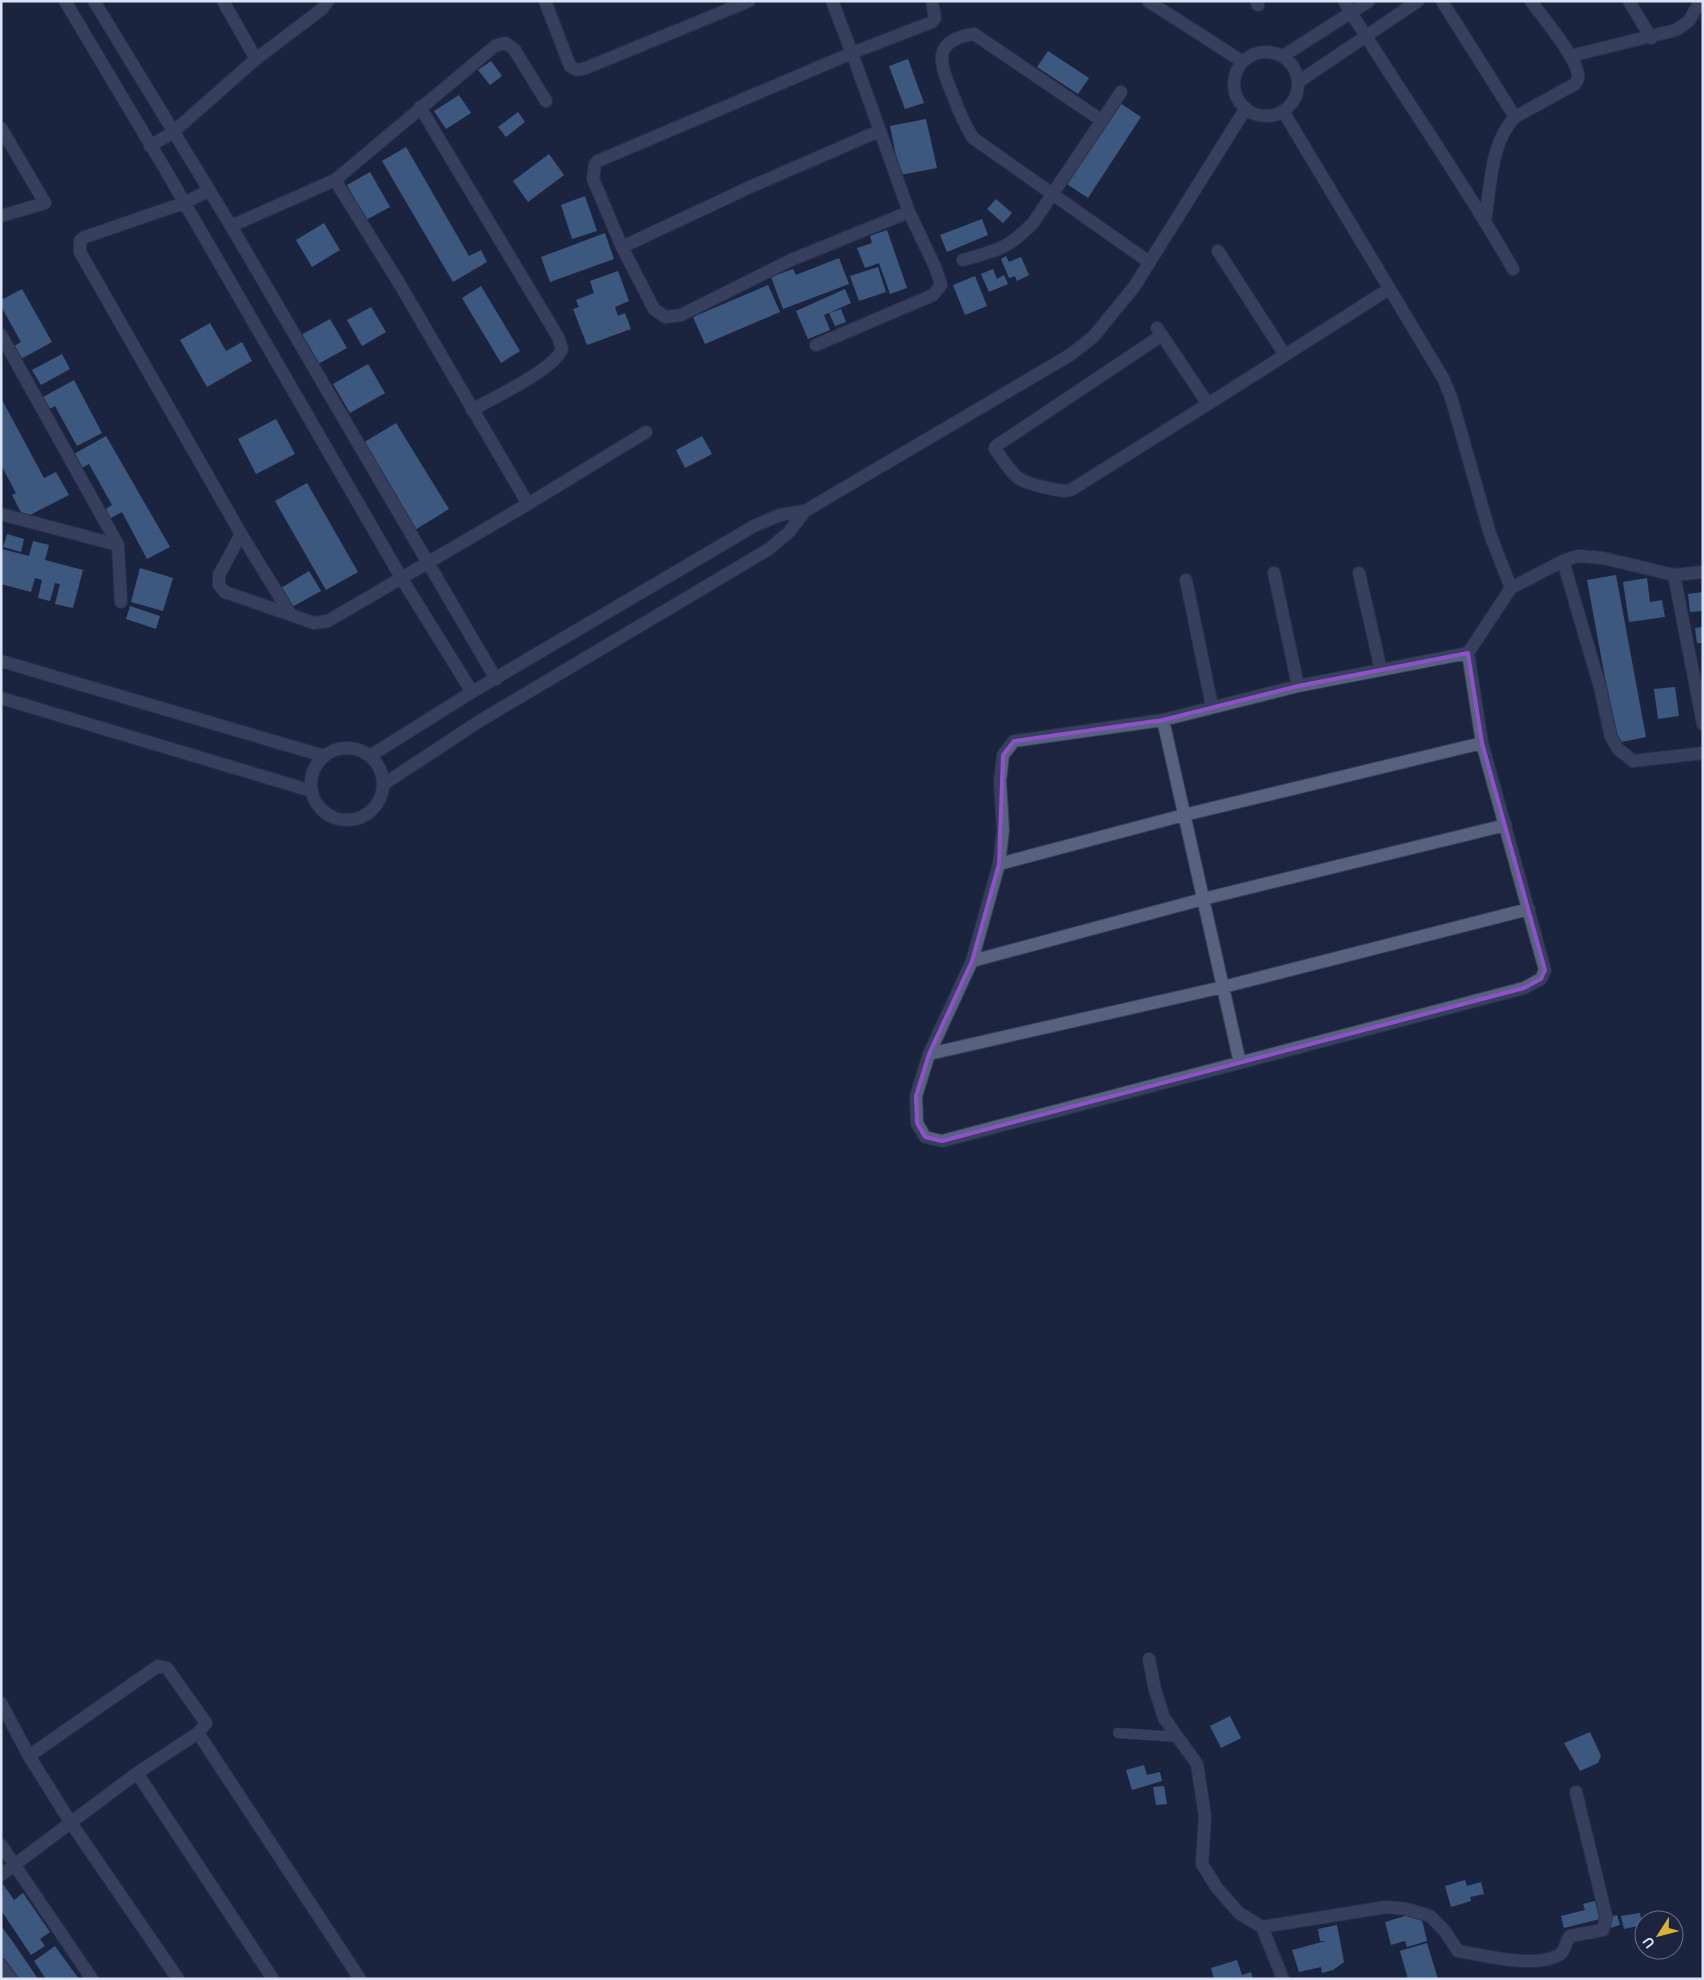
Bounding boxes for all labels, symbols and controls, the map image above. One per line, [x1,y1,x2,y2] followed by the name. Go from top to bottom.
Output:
[1634,1910,1684,1960] north arrow
[1640,1933,1660,1951] text: U

